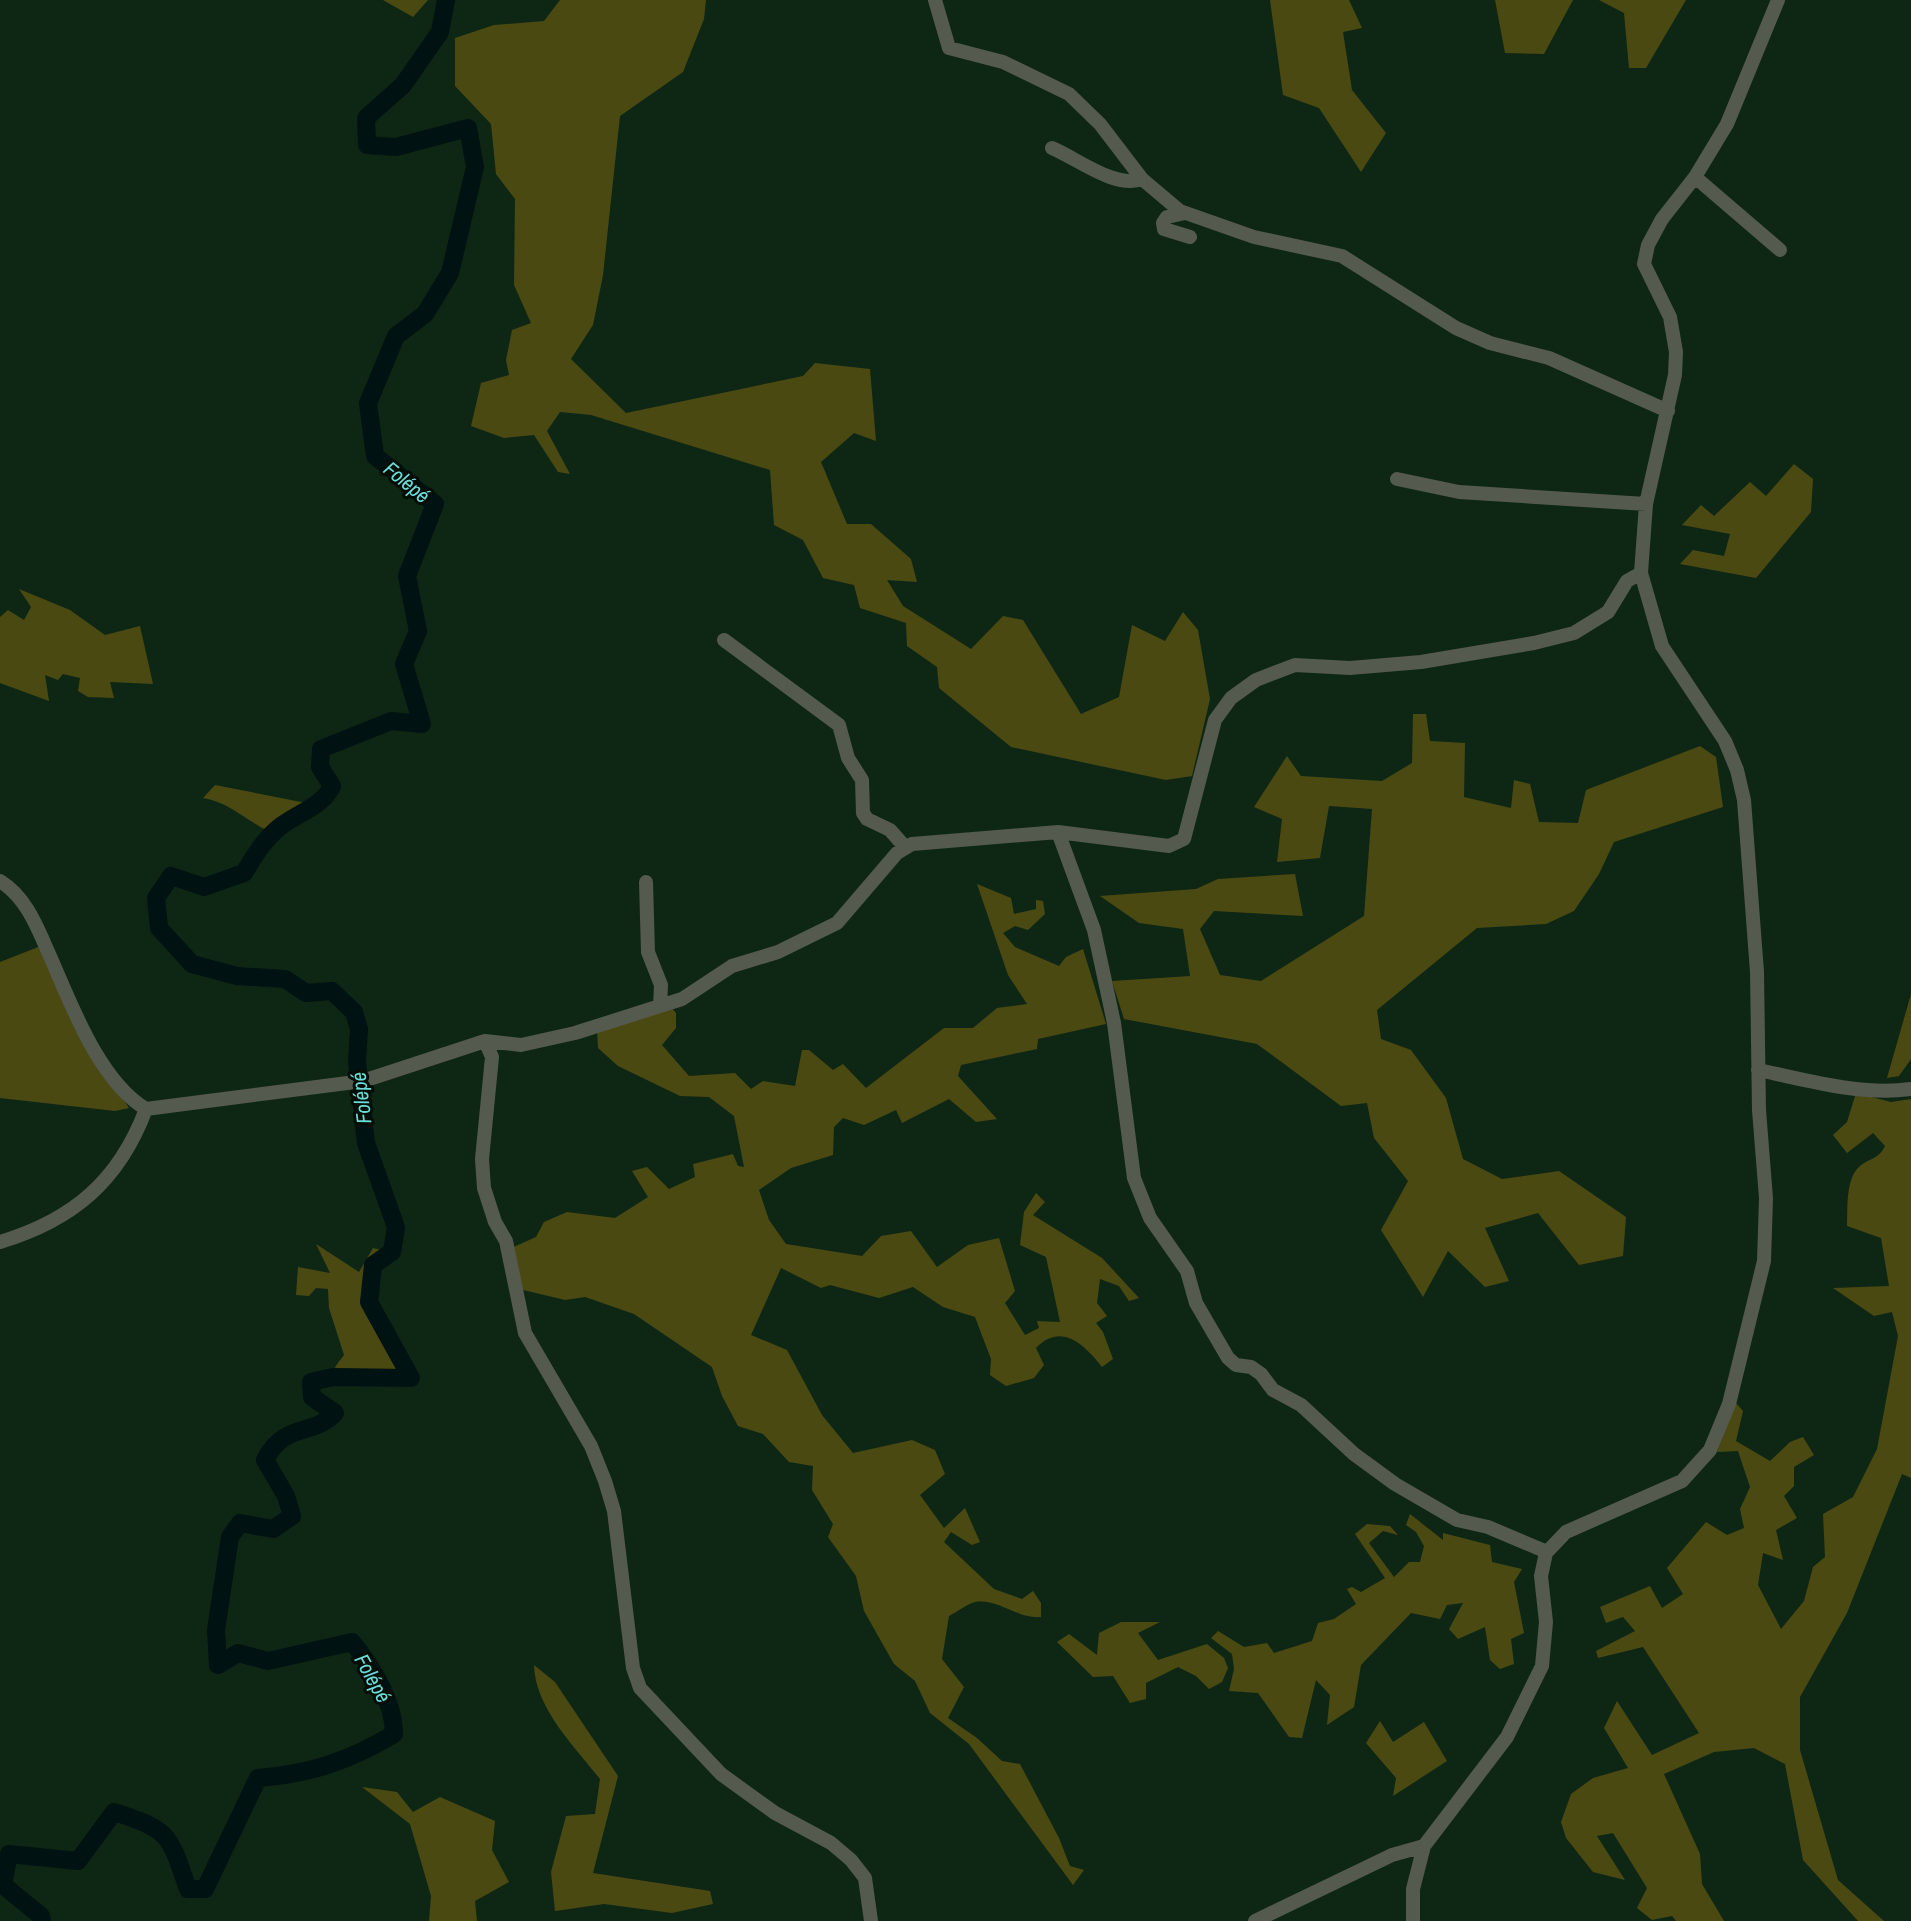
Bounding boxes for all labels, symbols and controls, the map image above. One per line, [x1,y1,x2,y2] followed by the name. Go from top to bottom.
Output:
[378,454,436,510] water label: Folépé
[343,1070,379,1126] water label: Folépé
[348,1648,398,1708] water label: Folépé

